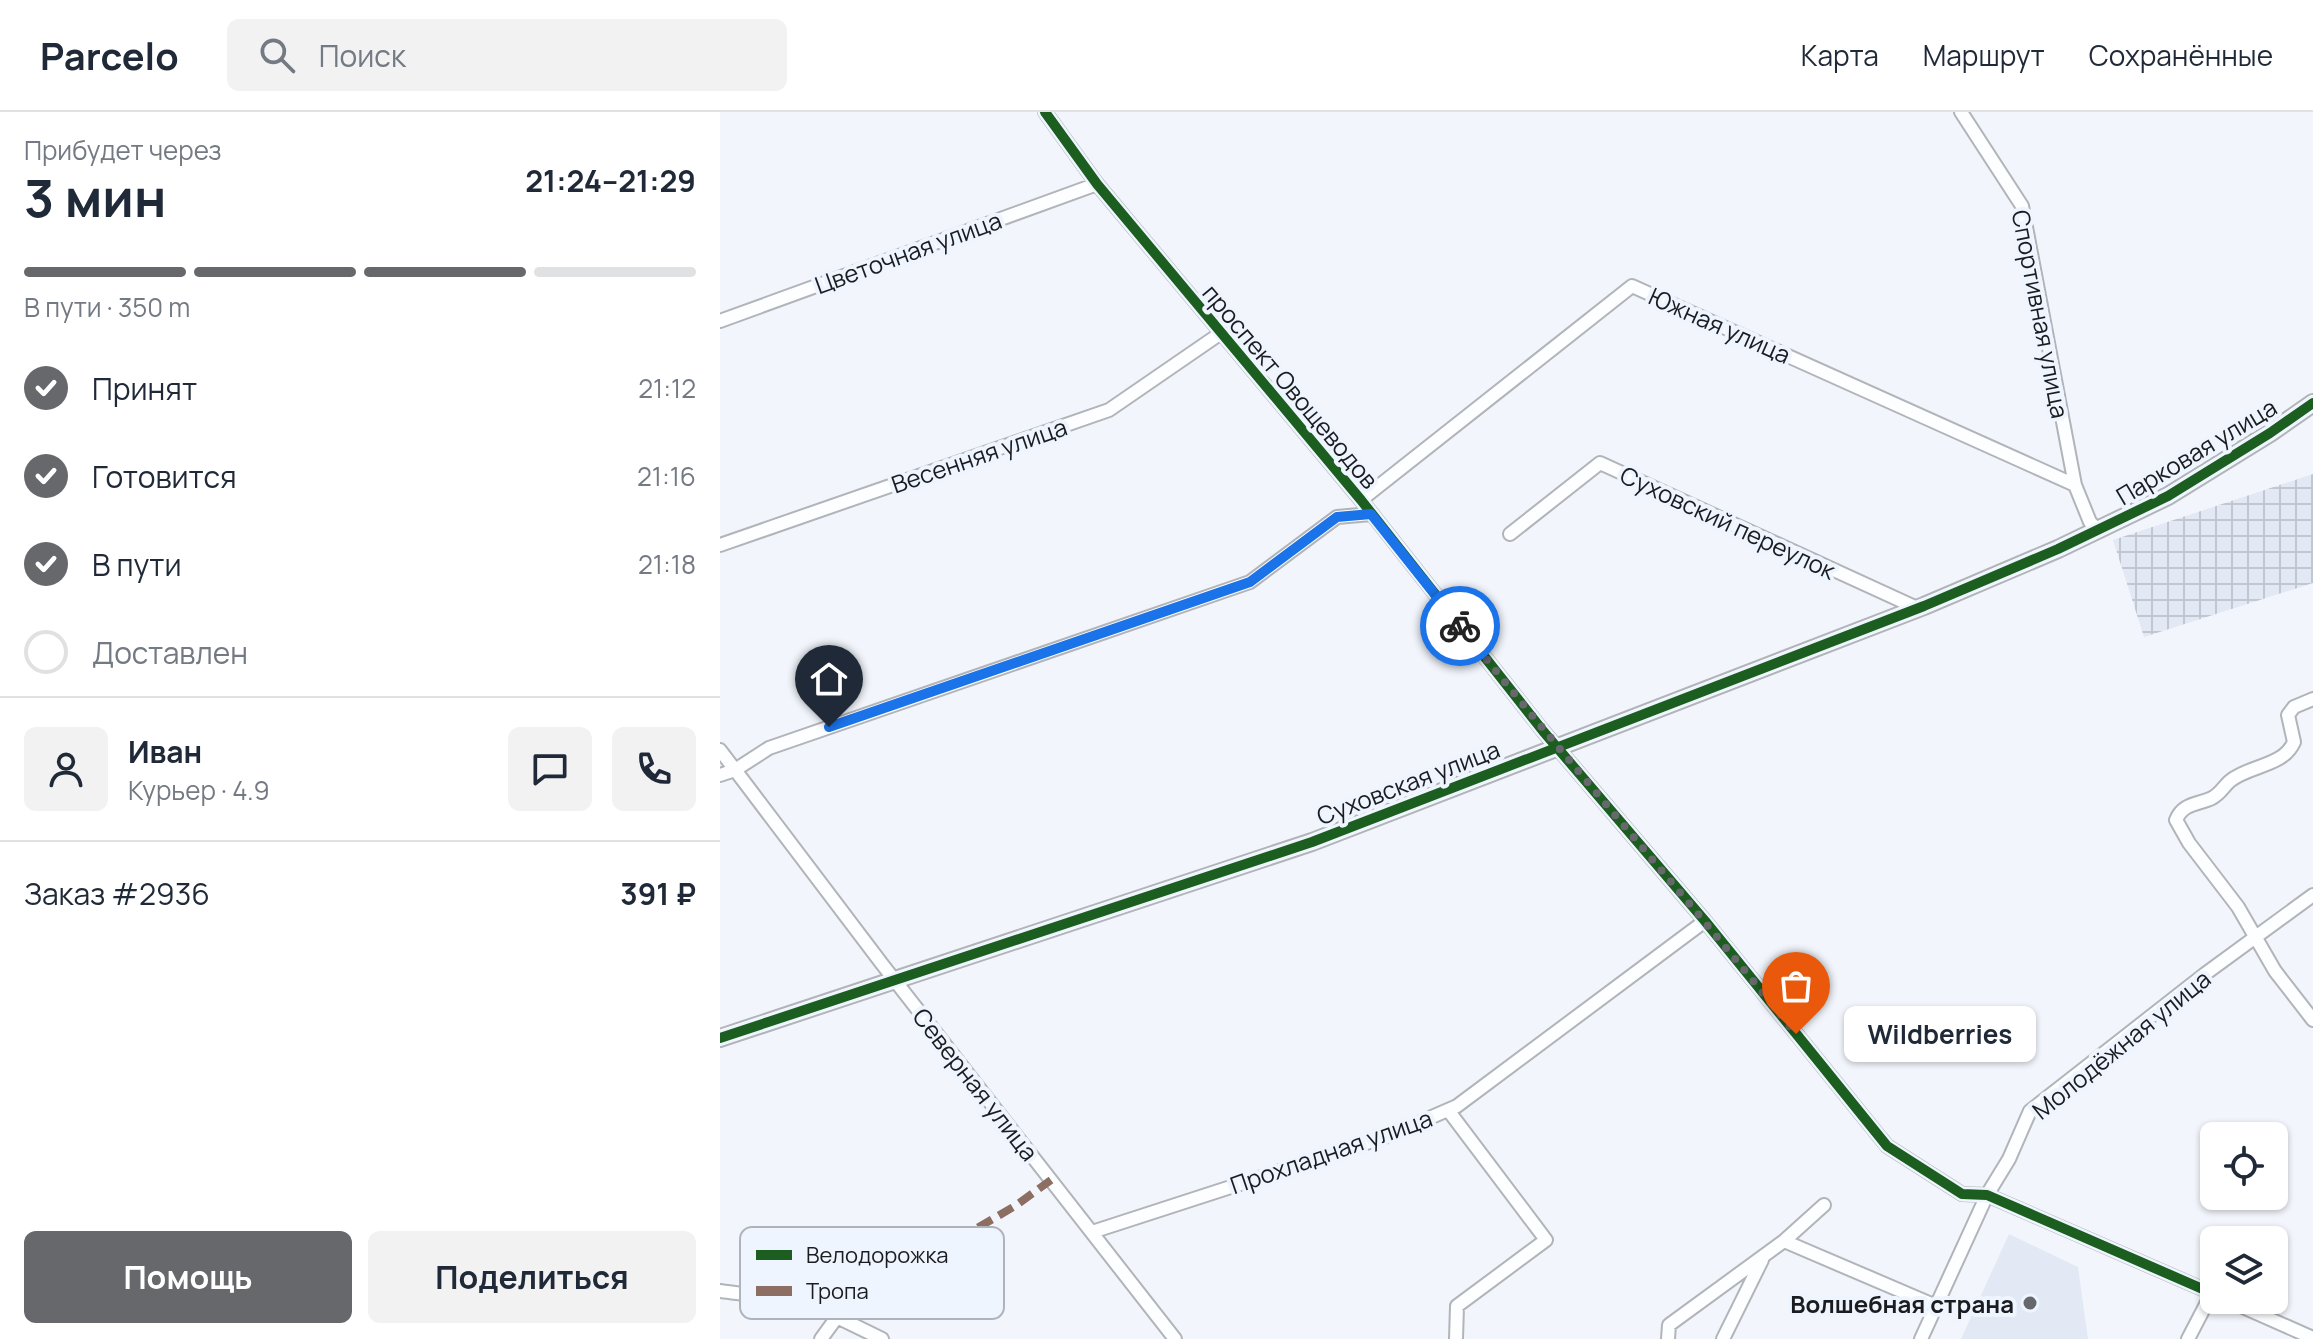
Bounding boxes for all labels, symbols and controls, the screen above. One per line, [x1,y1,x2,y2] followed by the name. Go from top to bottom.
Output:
[227,19,787,91] search box
[40,29,179,81] text: Parcelo
[255,33,299,77] icon: search
[319,35,406,76] text: Поиск
[1801,36,1879,74] text: Карта
[1923,36,2045,74] text: Маршрут
[2089,36,2273,74] text: Сохранённые
[24,132,222,168] text: Прибудет через
[525,160,696,201] text: 21:24–21:29
[24,162,166,233] text: 3 мин
[810,203,1006,301] street label: Цветочная улица
[2005,207,2077,421] street label: Спортивная улица
[1196,277,1386,495] street label: проспект Овощеводов
[1644,279,1796,371] street label: Южная улица
[24,289,190,325] text: В пути · 350 m
[24,366,68,410] icon: check
[92,368,197,409] text: Принят
[638,370,696,406] text: 21:12
[2109,390,2283,512] street label: Парковая улица
[887,410,1071,500] street label: Весенняя улица
[24,454,68,498] icon: check
[92,456,237,497] text: Готовится
[637,458,696,494] text: 21:16
[1615,458,1842,587] street label: Суховский переулок
[24,542,68,586] icon: check
[92,544,182,585] text: В пути
[638,546,696,582] text: 21:18
[1420,586,1500,666] courier
[1438,604,1482,648] icon: bike
[92,632,248,673] text: Доставлен
[795,645,863,727] pin
[807,657,851,701] icon: home
[24,727,108,811] button: person
[508,727,592,811] button: chat
[612,727,696,811] button: phone
[128,731,202,772] text: Иван
[1312,732,1504,832] street label: Суховская улица
[128,772,270,808] text: Курьер · 4.9
[24,873,210,914] text: Заказ #2936
[620,873,696,914] text: 391 ₽
[1762,952,1830,1034] pin
[2025,962,2217,1126] street label: Молодёжная улица
[1774,964,1818,1008] icon: bag
[906,1001,1046,1167] street label: Северная улица
[1844,1006,2036,1062] callout: Wildberries
[1868,1016,2012,1052] text: Wildberries
[1225,1101,1437,1201] street label: Прохладная улица
[2200,1122,2288,1314] map controls
[2200,1122,2288,1210] button: locate
[2200,1226,2288,1314] button: layers
[740,1227,1004,1319] legend
[24,1231,352,1323] button: Помощь
[368,1231,696,1323] button: Поделиться
[806,1240,949,1270] text: Велодорожка
[806,1276,869,1306] text: Тропа
[1790,1287,2014,1320] place label: Волшебная страна
[2021,1294,2039,1312] marker: Волшебная страна

